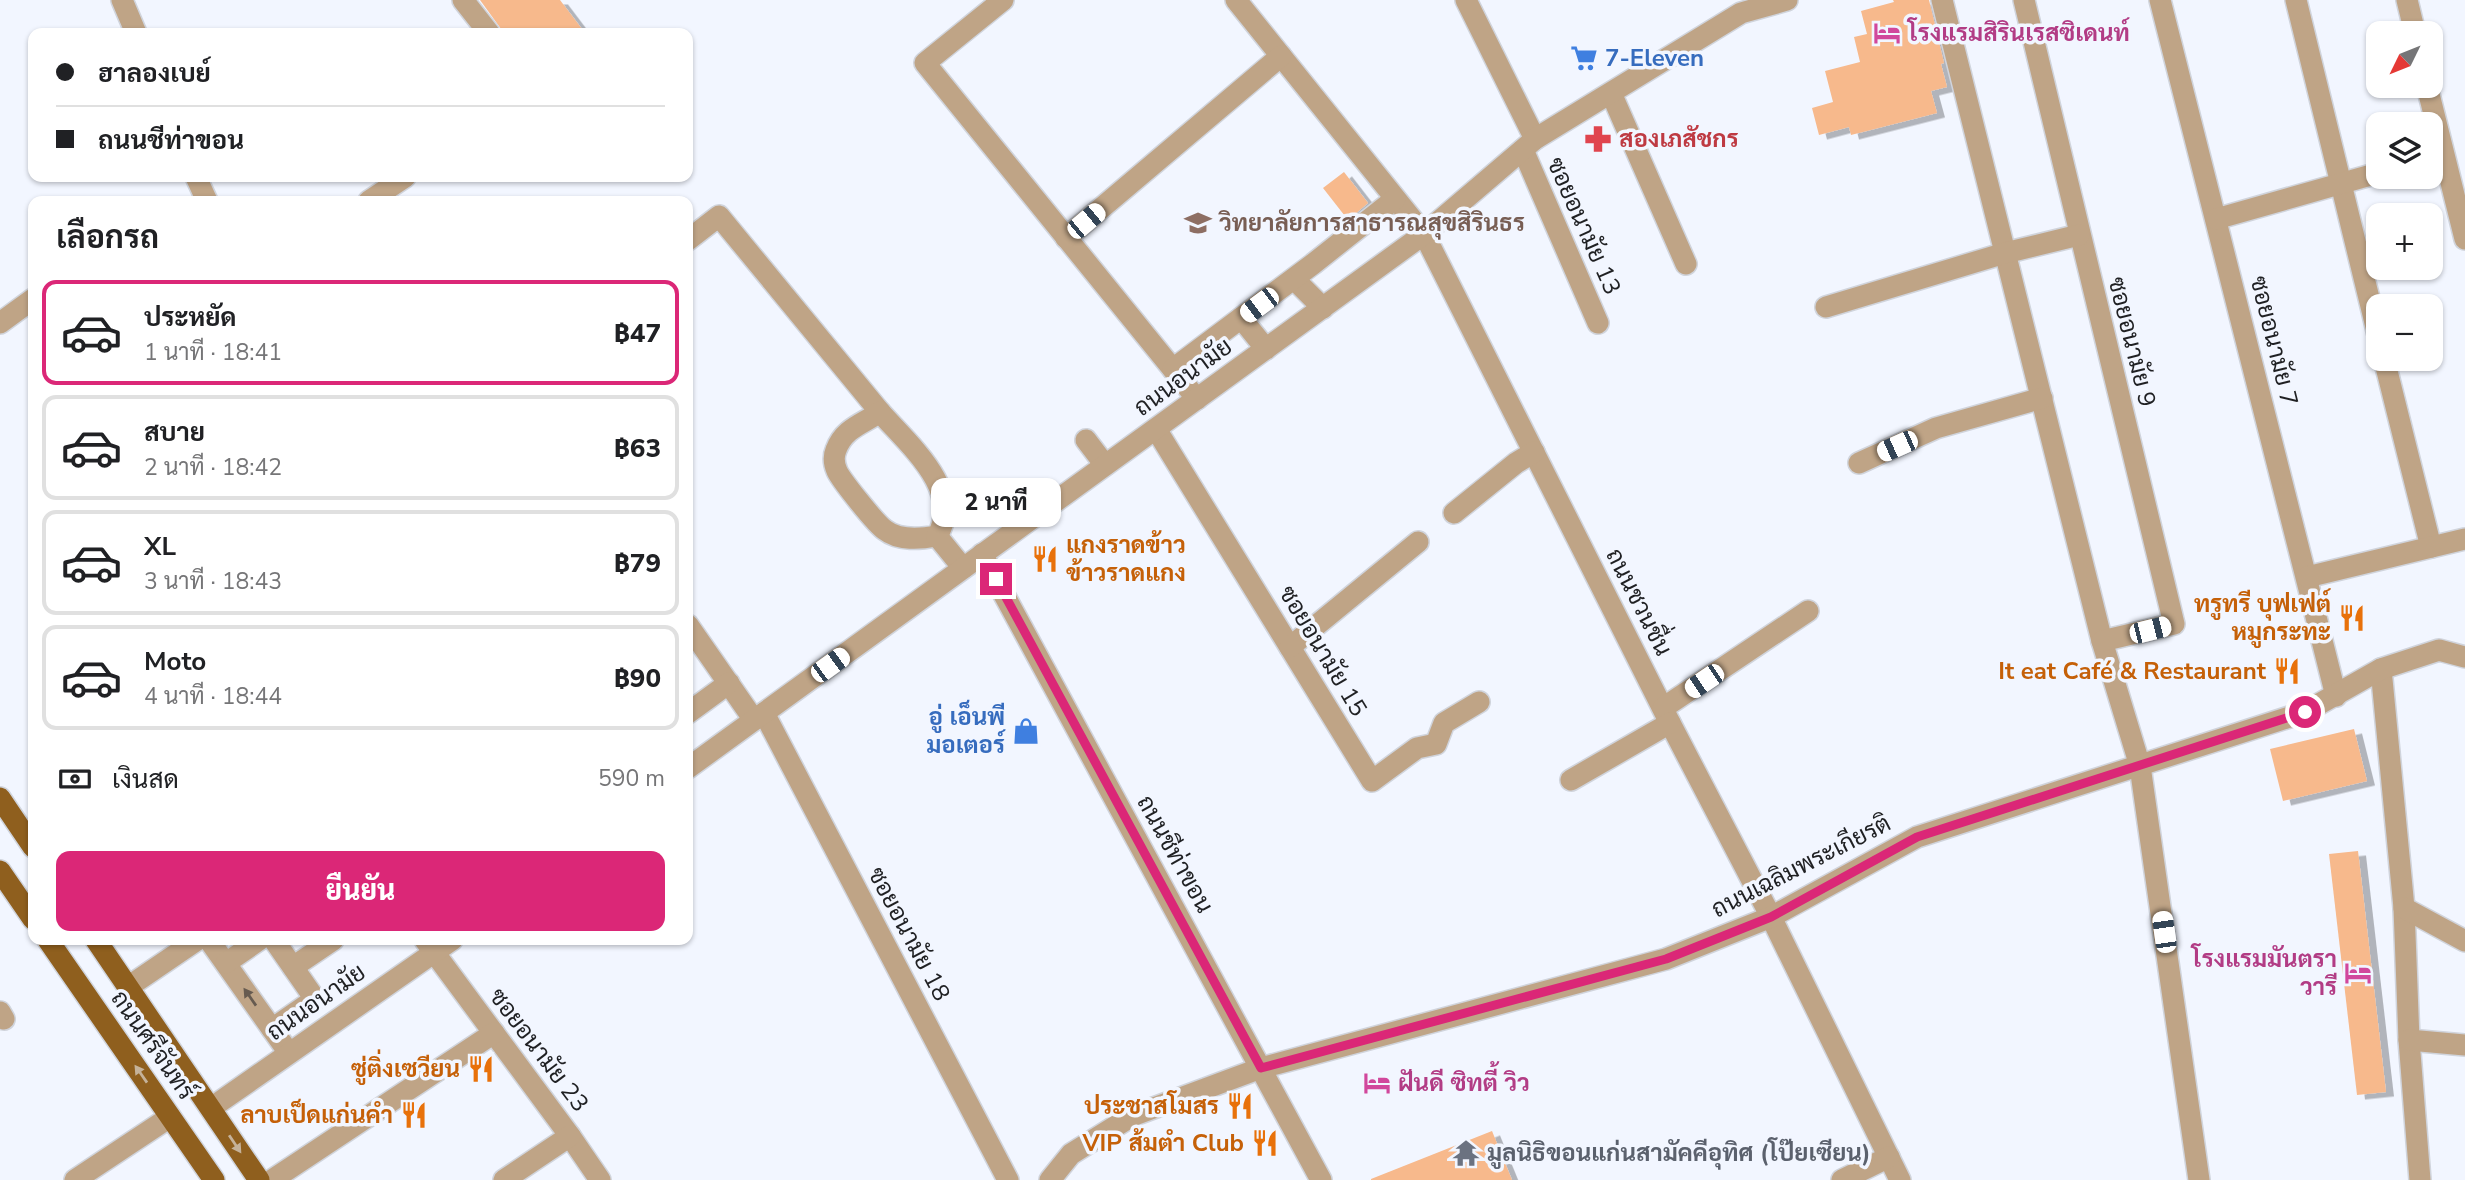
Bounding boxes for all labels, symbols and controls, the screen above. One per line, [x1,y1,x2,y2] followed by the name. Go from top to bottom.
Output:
[1906,17,2131,49] place label: โรงแรมสิรินเรสซิเดนท์
[1872,18,1902,48] hotel icon: โรงแรมสิรินเรสซิเดนท์
[2366,21,2443,98] north arrow
[2366,21,2443,371] map controls
[1605,42,1704,74] place label: 7-Eleven
[1569,43,1599,73] supermarket icon: 7-Eleven
[98,56,211,91] text: ฮาลองเบย์
[2366,112,2443,189] button: layers
[98,123,244,158] text: ถนนชีท่าขอน
[1619,123,1739,155] place label: สองเภสัชกร
[1583,124,1613,154] pharmacy icon: สองเภสัชกร
[1539,152,1629,300] street label: ซอยอนามัย 13
[1064,199,1109,243] car
[2366,203,2443,280] button: +
[1218,207,1525,240] place label: วิทยาลัยการสาธารณสุขสิรินธร
[1183,208,1213,238] school or university icon: วิทยาลัยการสาธารณสุขสิรินธร
[56,216,159,259] text: เลือกรถ
[2242,273,2306,409] street label: ซอยอนามัย 7
[2100,274,2164,410] street label: ซอยอนามัย 9
[1236,284,1283,326] car
[2366,294,2443,371] button: −
[144,300,237,335] text: ประหยัด
[60,301,123,364] icon: car
[614,316,661,351] text: ฿47
[1127,331,1239,423] street label: ถนนอนามัย
[144,337,282,368] text: 1 นาที · 18:41
[144,415,205,450] text: สบาย
[60,416,123,479] icon: car
[1874,428,1921,464] car
[614,431,661,466] text: ฿63
[144,452,282,483] text: 2 นาที · 18:42
[931,477,1061,526] callout: 2 นาที
[965,487,1027,518] text: 2 นาที
[144,529,176,564] text: XL
[1066,529,1186,589] place label: แกงราดข้าว ข้าวราดแกง
[60,531,123,594] icon: car
[1598,541,1684,661] street label: ถนนชวนชื่น
[1030,544,1060,574] restaurant icon: แกงราดข้าว ข้าวราดแกง
[614,546,661,581] text: ฿79
[980,563,1012,595] route end
[144,566,282,597] text: 3 นาที · 18:43
[1271,580,1375,722] street label: ซอยอนามัย 15
[2194,588,2332,648] place label: ทรูทรี บุฟเฟต์ หมูกระทะ
[2337,603,2367,633] restaurant icon: ทรูทรี บุฟเฟต์ หมูกระทะ
[2128,615,2173,645] car
[144,644,206,679] text: Moto
[807,644,854,686] car
[60,646,123,709] icon: car
[1998,655,2267,687] place label: It eat Café & Restaurant
[2272,656,2302,686] restaurant icon: It eat Café & Restaurant
[614,661,661,696] text: ฿90
[1681,661,1728,701] car
[144,681,282,712] text: 4 นาที · 18:44
[2289,696,2321,728] route start
[926,699,1007,761] place label: อู่ เอ็นพี มอเตอร์
[1011,716,1041,746] shop icon: อู่ เอ็นพี มอเตอร์
[56,760,94,798] icon: cash
[112,762,179,797] text: เงินสด
[598,763,665,794] text: 590 m
[1129,789,1221,919] street label: ถนนชีท่าขอน
[1706,807,1896,925] street label: ถนนเฉลิมพระเกียรติ
[56,851,665,931] button: ยืนยัน
[860,862,958,1006] street label: ซอยอนามัย 18
[2151,910,2178,954] car
[2190,943,2337,1003] place label: โรงแรมมันตรา วารี
[260,956,372,1048] street label: ถนนอนามัย
[2343,958,2373,988] hotel icon: โรงแรมมันตรา วารี
[482,982,596,1118] street label: ซอยอนามัย 23
[104,984,202,1106] street label: ถนนศรีจันทร์
[243,988,257,1006] one-way arrow
[351,1049,460,1085] place label: ซู่ติ่งเซวียน
[466,1054,496,1084] restaurant icon: ซู่ติ่งเซวียน
[1398,1061,1530,1099] place label: ฝันดี ซิทตี้ วิว
[135,1064,148,1083] one-way arrow
[1362,1068,1392,1098] hotel icon: ฝันดี ซิทตี้ วิว
[1084,1090,1219,1122] place label: ประชาสโมสร
[1225,1091,1255,1121] restaurant icon: ประชาสโมสร
[240,1098,393,1131] place label: ลาบเป็ดแก่นคำ
[399,1100,429,1130] restaurant icon: ลาบเป็ดแก่นคำ
[1081,1127,1244,1159] place label: VIP ส้มตำ Club
[1250,1128,1280,1158] restaurant icon: VIP ส้มตำ Club
[228,1135,242,1153] one-way arrow
[1487,1137,1871,1170] place label: มูลนิธิขอนแก่นสามัคคีอุทิศ (โป๊ยเซียน)
[1451,1138,1481,1168] temple icon: มูลนิธิขอนแก่นสามัคคีอุทิศ (โป๊ยเซียน)

